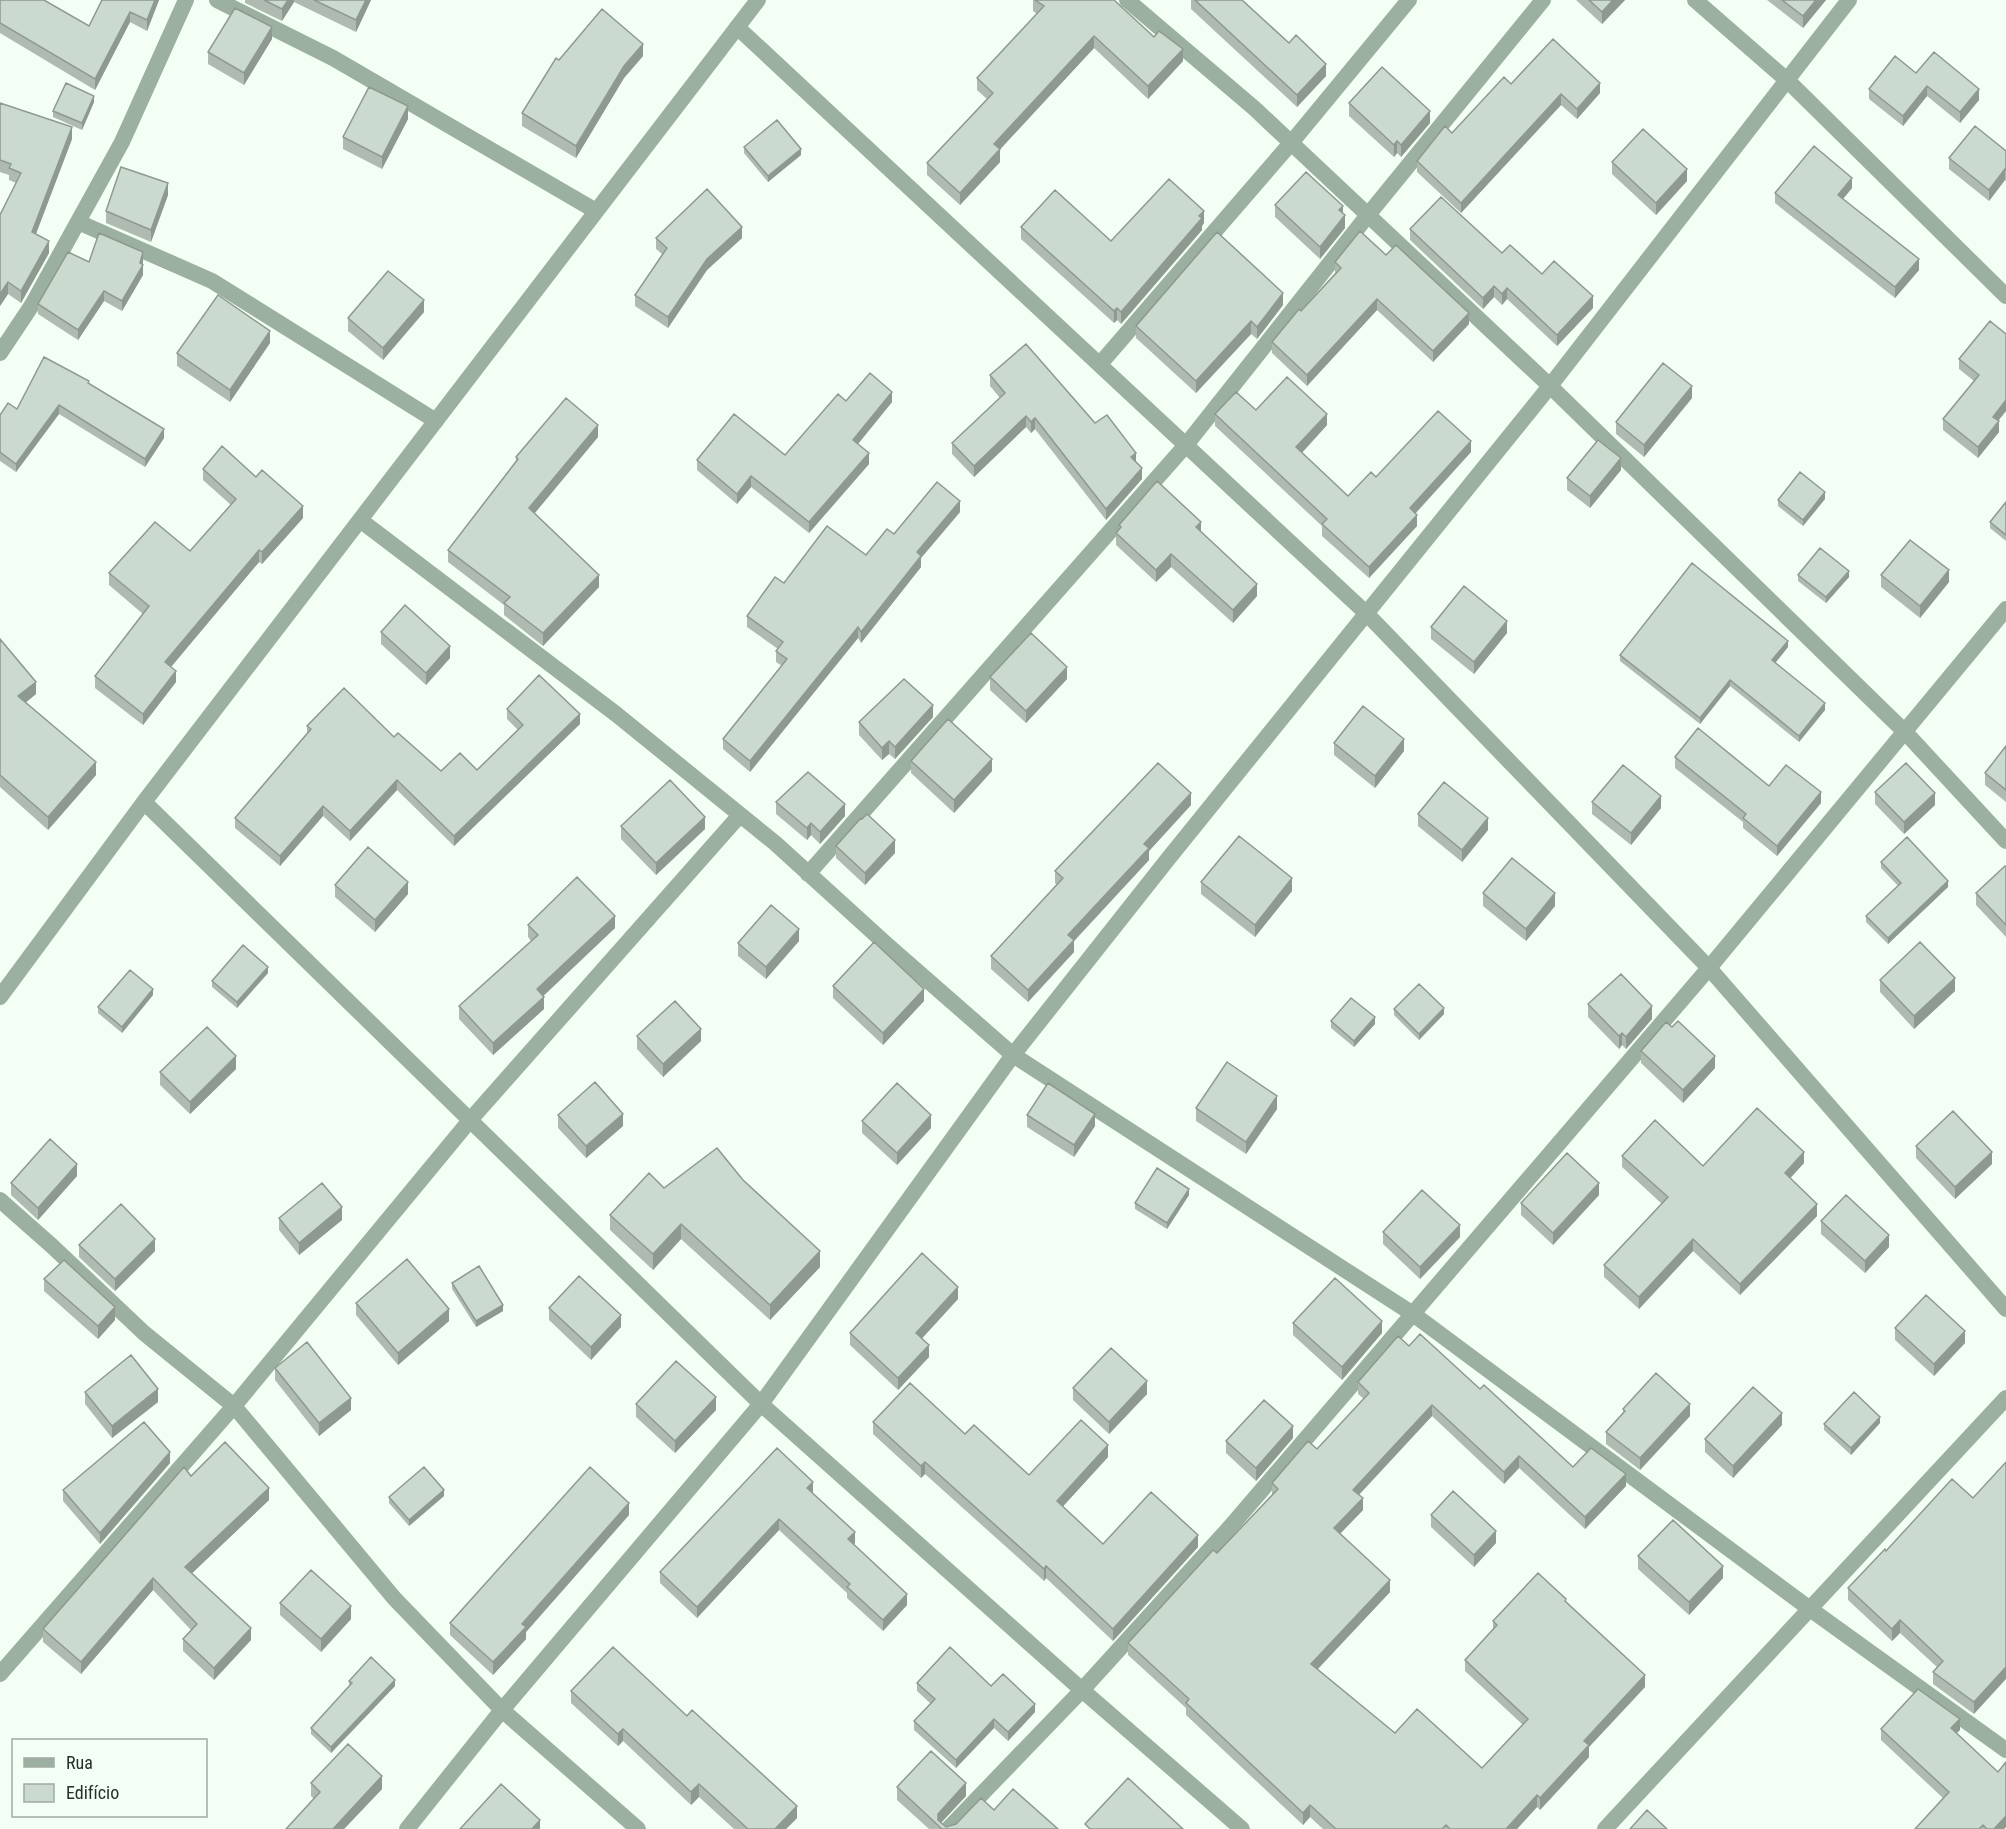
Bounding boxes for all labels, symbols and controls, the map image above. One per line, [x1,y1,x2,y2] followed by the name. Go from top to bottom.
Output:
[12,1739,207,1817] legend
[66,1752,93,1773] text: Rua
[66,1782,119,1803] text: Edifício

